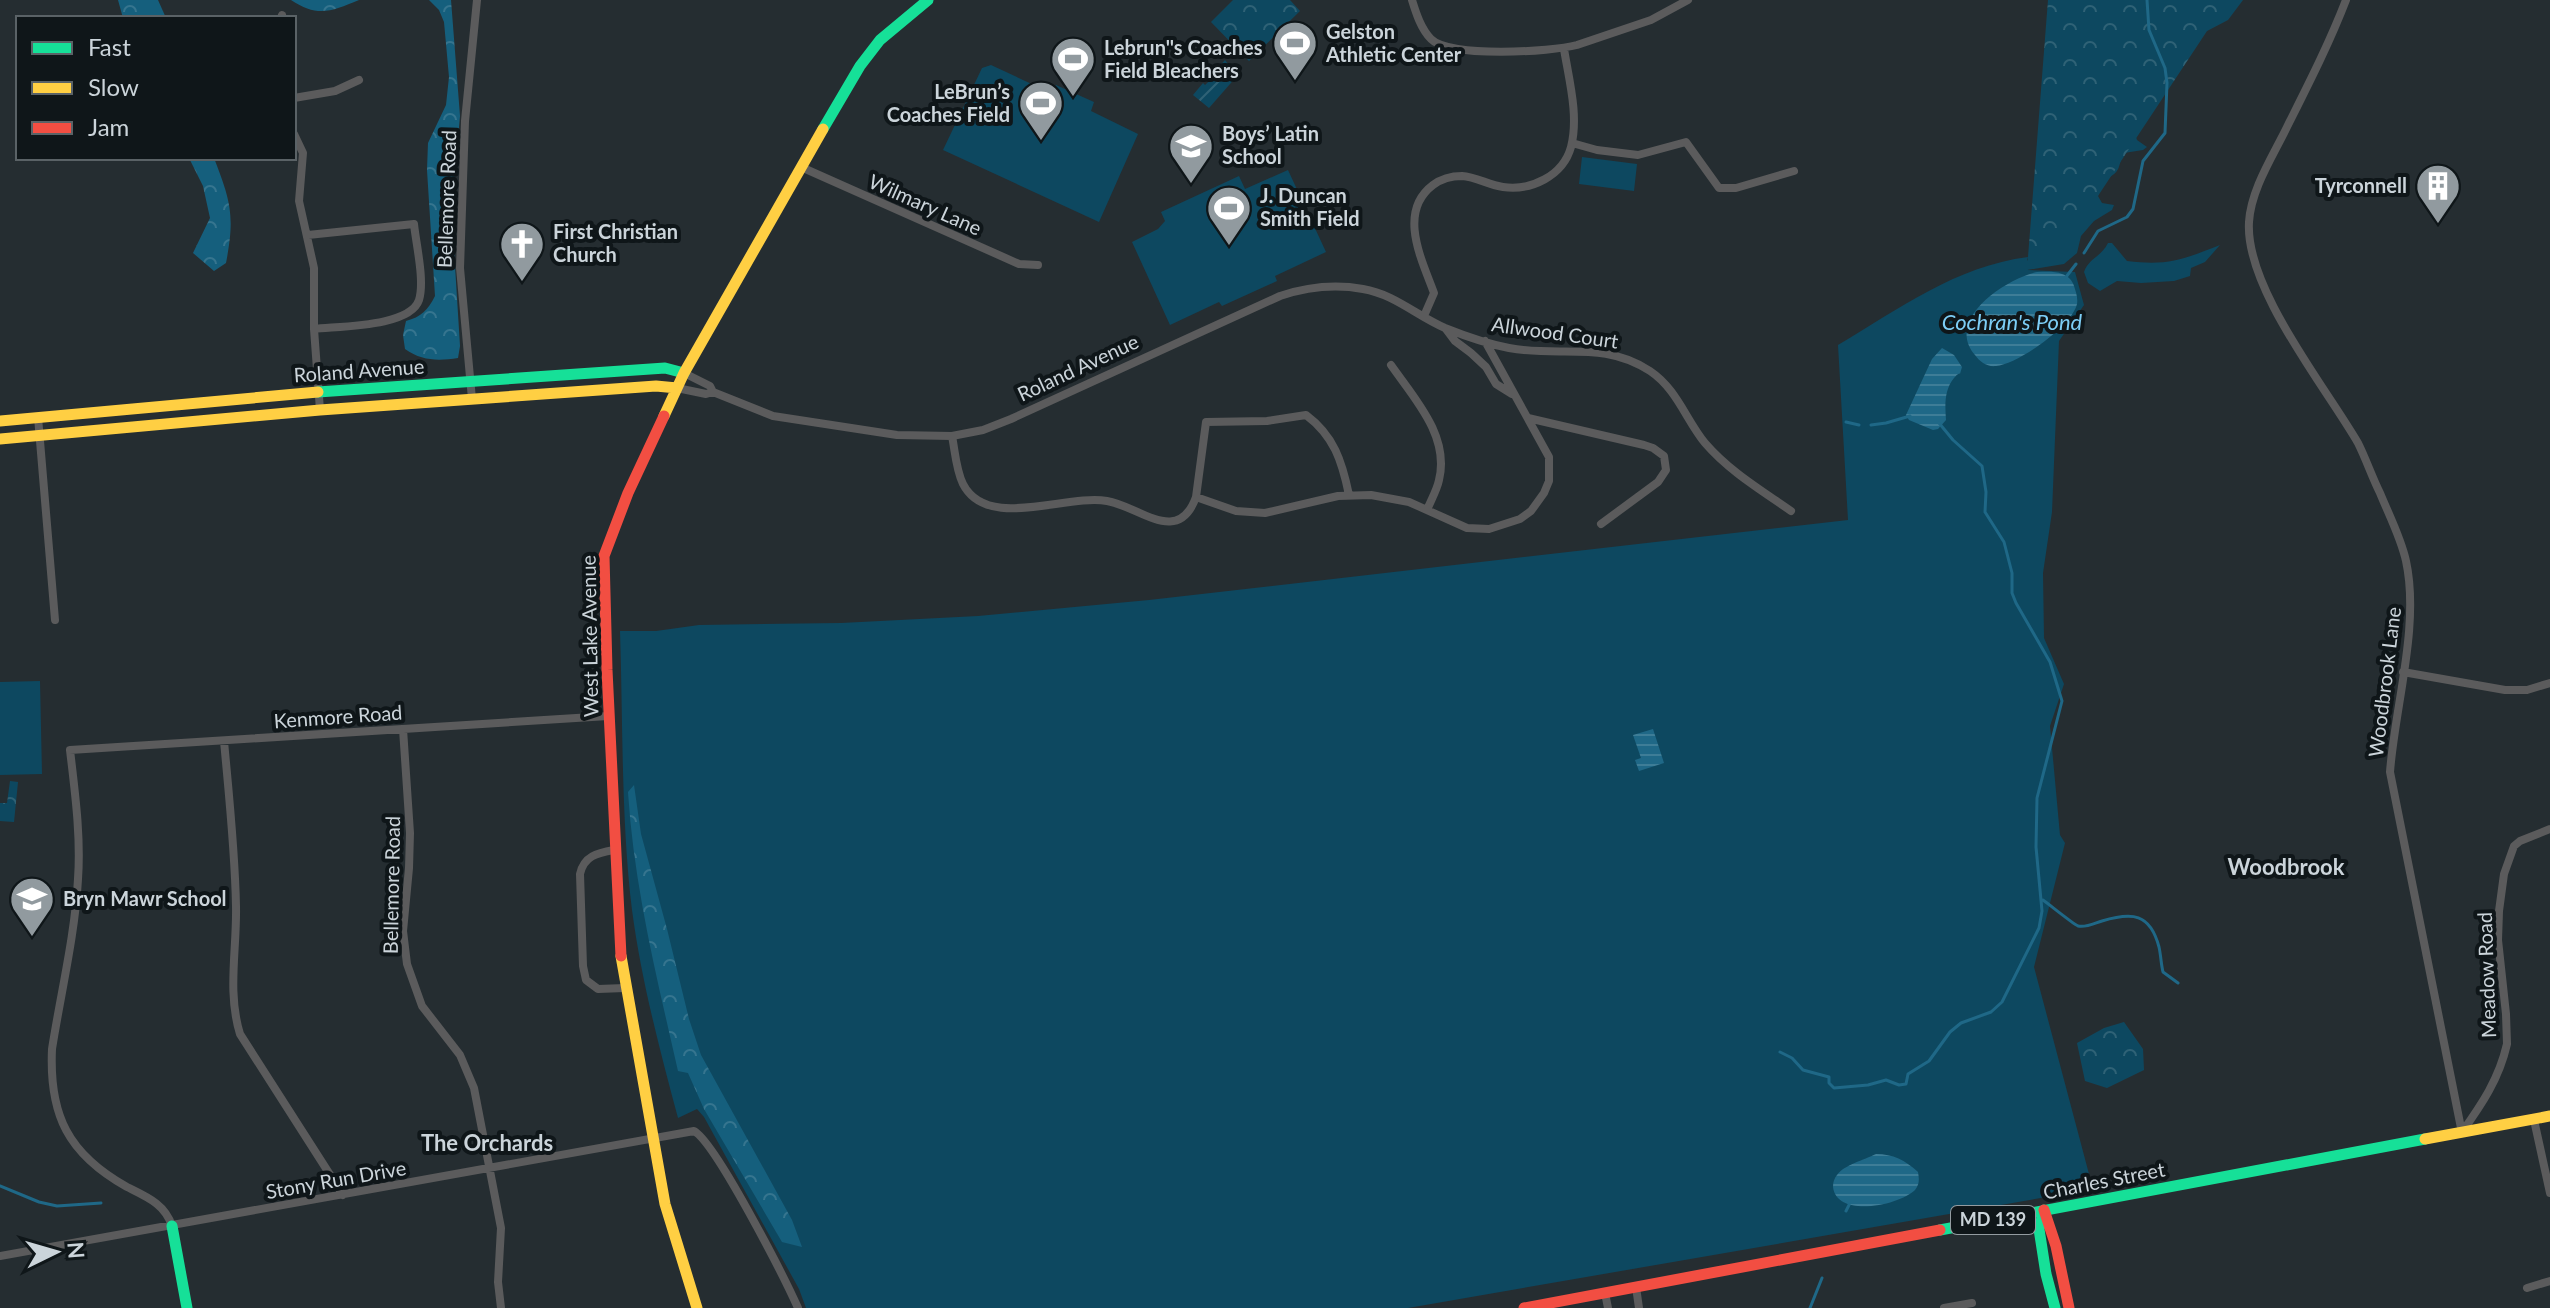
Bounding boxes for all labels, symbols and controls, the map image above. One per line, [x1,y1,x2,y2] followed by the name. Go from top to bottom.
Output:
[16,16,296,160] legend
[1271,19,1319,82] sports icon: Gelston Athletic Center
[1325,19,1462,66] place label: Gelston Athletic Center
[88,32,131,61] text: Fast
[1049,35,1097,98] sports icon: Lebrun''s Coaches Field Bleachers
[1104,35,1263,82] place label: Lebrun''s Coaches Field Bleachers
[88,72,139,101] text: Slow
[887,79,1010,126] place label: LeBrun’s Coaches Field
[1017,79,1065,142] sports icon: LeBrun’s Coaches Field
[88,112,129,141] text: Jam
[1222,121,1319,168] place label: Boys’ Latin School
[1167,122,1215,185] school or university icon: Boys’ Latin School
[432,130,460,268] street label: Bellemore Road
[2414,162,2462,225] building icon: Tyrconnell
[865,169,985,240] street label: Wilmary Lane
[2315,173,2407,197] place label: Tyrconnell
[1260,183,1360,230] place label: J. Duncan Smith Field
[1205,184,1253,247] sports icon: J. Duncan Smith Field
[553,219,678,266] place label: First Christian Church
[498,220,546,283] church icon: First Christian Church
[1942,308,2083,335] water label: Cochran's Pond
[1490,311,1620,353] street label: Allwood Court
[1013,329,1142,406] street label: Roland Avenue
[293,353,425,387] street label: Roland Avenue
[576,555,602,717] street label: West Lake Avenue
[2363,605,2405,758] street label: Woodbrook Lane
[273,700,403,732] street label: Kenmore Road
[378,816,404,954] street label: Bellemore Road
[2228,853,2345,880] district label: Woodbrook
[8,875,56,938] school or university icon: Bryn Mawr School
[63,886,227,910] place label: Bryn Mawr School
[2472,912,2500,1038] street label: Meadow Road
[421,1129,553,1156] district label: The Orchards
[264,1155,408,1203] street label: Stony Run Drive
[2041,1156,2167,1204] street label: Charles Street
[1951,1206,2035,1234] road number: MD 139
[16,1212,96,1292] north arrow
[62,1241,91,1260] text: N

